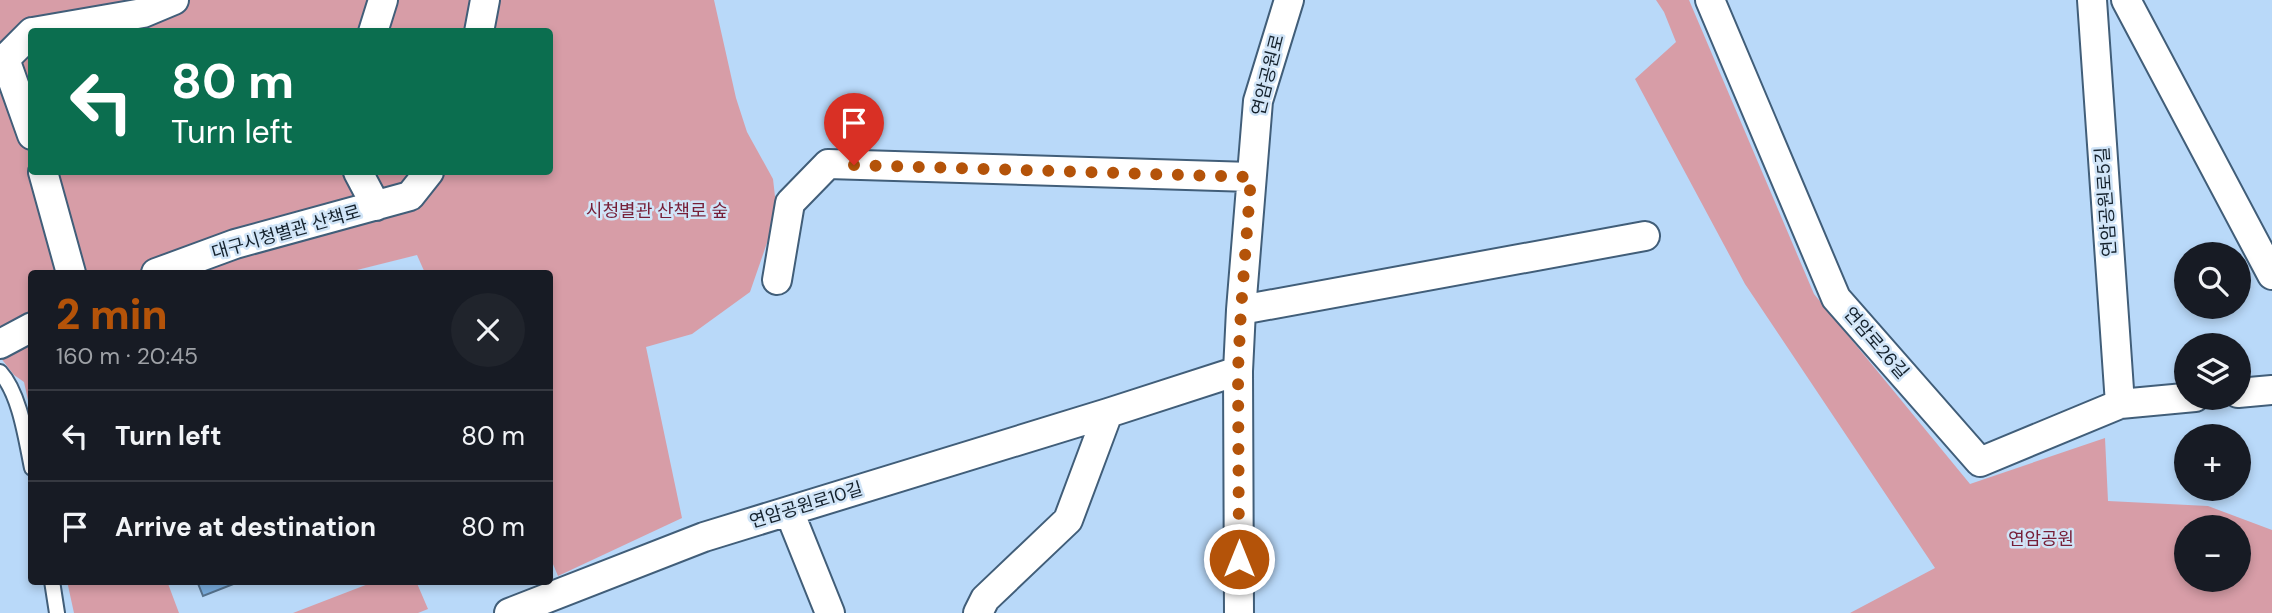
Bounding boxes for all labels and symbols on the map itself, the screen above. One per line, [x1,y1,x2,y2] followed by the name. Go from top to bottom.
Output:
[1246,32,1290,118] street label: 연암공원로
[824,93,884,165] pin
[2090,146,2122,258] street label: 연암공원로5길
[209,199,363,265] street label: 대구시청별관 산책로
[586,199,728,223] park label: 시청별관 산책로 숲
[1838,302,1914,384] street label: 연암로26길
[746,476,866,534] street label: 연암공원로10길
[1202,522,1276,596] position arrow
[2008,527,2074,551] park label: 연암공원

